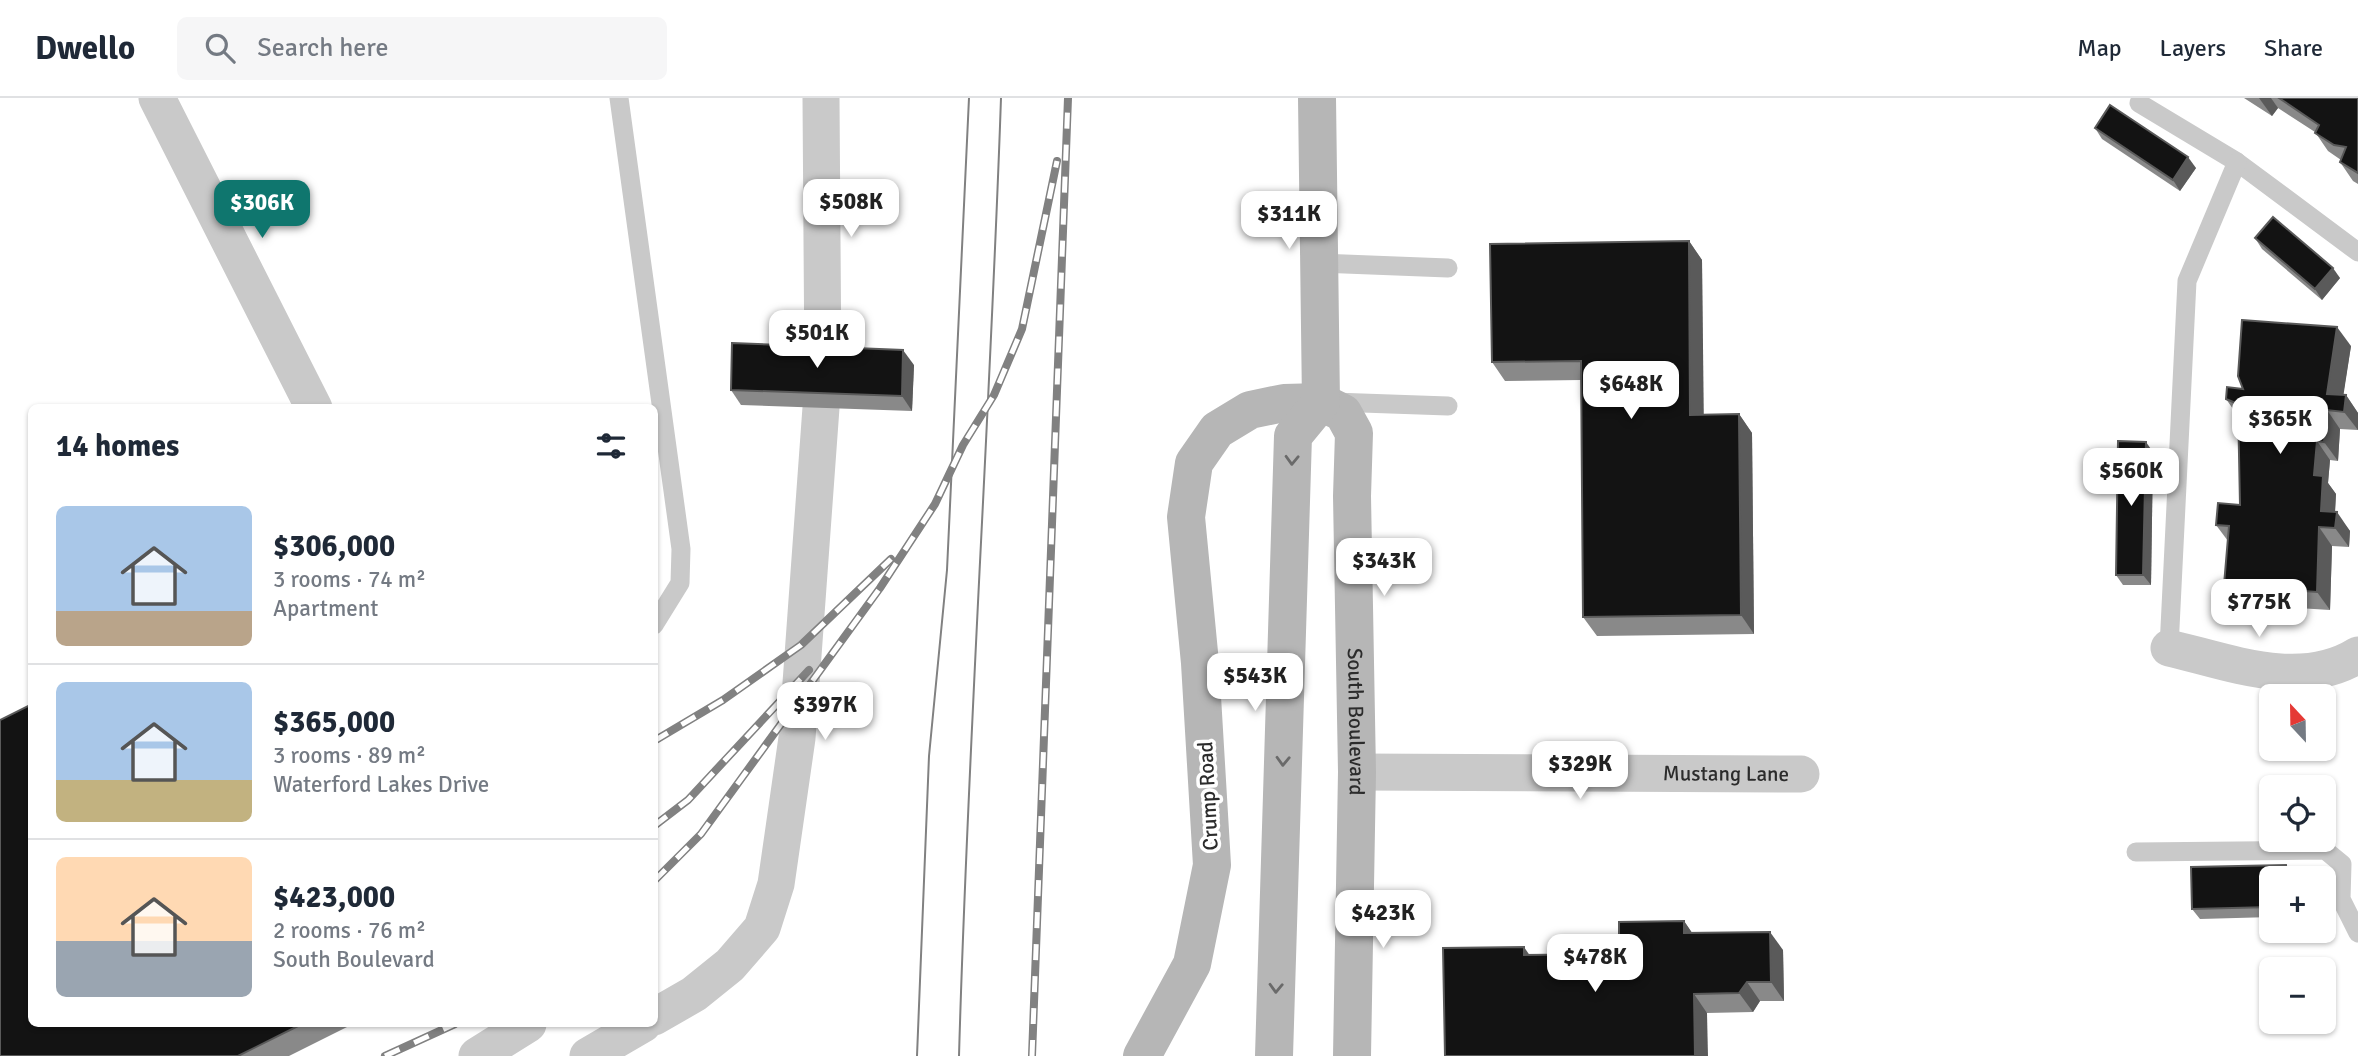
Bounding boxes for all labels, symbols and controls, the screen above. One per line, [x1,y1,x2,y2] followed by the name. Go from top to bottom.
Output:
[177,17,667,80] search box
[35,28,135,69] text: Dwello
[201,29,239,67] icon: search
[257,32,388,64] text: Search here
[2077,33,2122,63] text: Map
[2160,33,2226,63] text: Layers
[2264,33,2323,63] text: Share
[213,180,311,240] pin: $306K
[802,180,900,239] pin: $508K
[819,187,883,216] text: $508K
[230,188,294,217] text: $306K
[1240,192,1338,251] pin: $311K
[1257,199,1321,228] text: $311K
[768,310,866,370] pin: $501K
[785,318,849,347] text: $501K
[1582,362,1680,421] pin: $648K
[1599,369,1663,398] text: $648K
[2231,396,2329,456] pin: $365K
[2248,404,2312,433] text: $365K
[592,427,630,465] icon: filters
[56,428,179,465] text: 14 homes
[2082,448,2180,508] pin: $560K
[1285,455,1300,466] one-way arrow
[2099,456,2163,485] text: $560K
[273,528,395,565] text: $306,000
[112,534,196,618] icon: home
[1335,538,1433,598] pin: $343K
[1352,546,1416,575] text: $343K
[273,565,426,594] text: 3 rooms · 74 m²
[2210,580,2308,639] pin: $775K
[2227,587,2291,616] text: $775K
[273,594,378,623] text: Apartment
[1342,648,1370,796] street label: South Boulevard
[1206,654,1304,713] pin: $543K
[1223,661,1287,690] text: $543K
[776,682,874,742] pin: $397K
[2259,684,2336,761] north arrow
[2259,684,2336,1034] map controls
[793,690,857,719] text: $397K
[273,704,395,741] text: $365,000
[112,710,196,794] icon: home
[273,741,426,770] text: 3 rooms · 89 m²
[1192,741,1224,851] street label: Crump Road
[1531,742,1629,801] pin: $329K
[1548,749,1612,778] text: $329K
[1275,756,1291,767] one-way arrow
[1663,760,1789,787] street label: Mustang Lane
[273,770,489,799] text: Waterford Lakes Drive
[2259,775,2336,852] button: locate
[2259,866,2336,943] button: +
[273,879,395,916] text: $423,000
[112,885,196,969] icon: home
[1334,890,1432,950] pin: $423K
[1351,898,1415,927] text: $423K
[273,916,426,945] text: 2 rooms · 76 m²
[1546,934,1644,994] pin: $478K
[1563,942,1627,971] text: $478K
[273,945,435,974] text: South Boulevard
[2259,957,2336,1034] button: −
[1268,983,1283,994] one-way arrow

